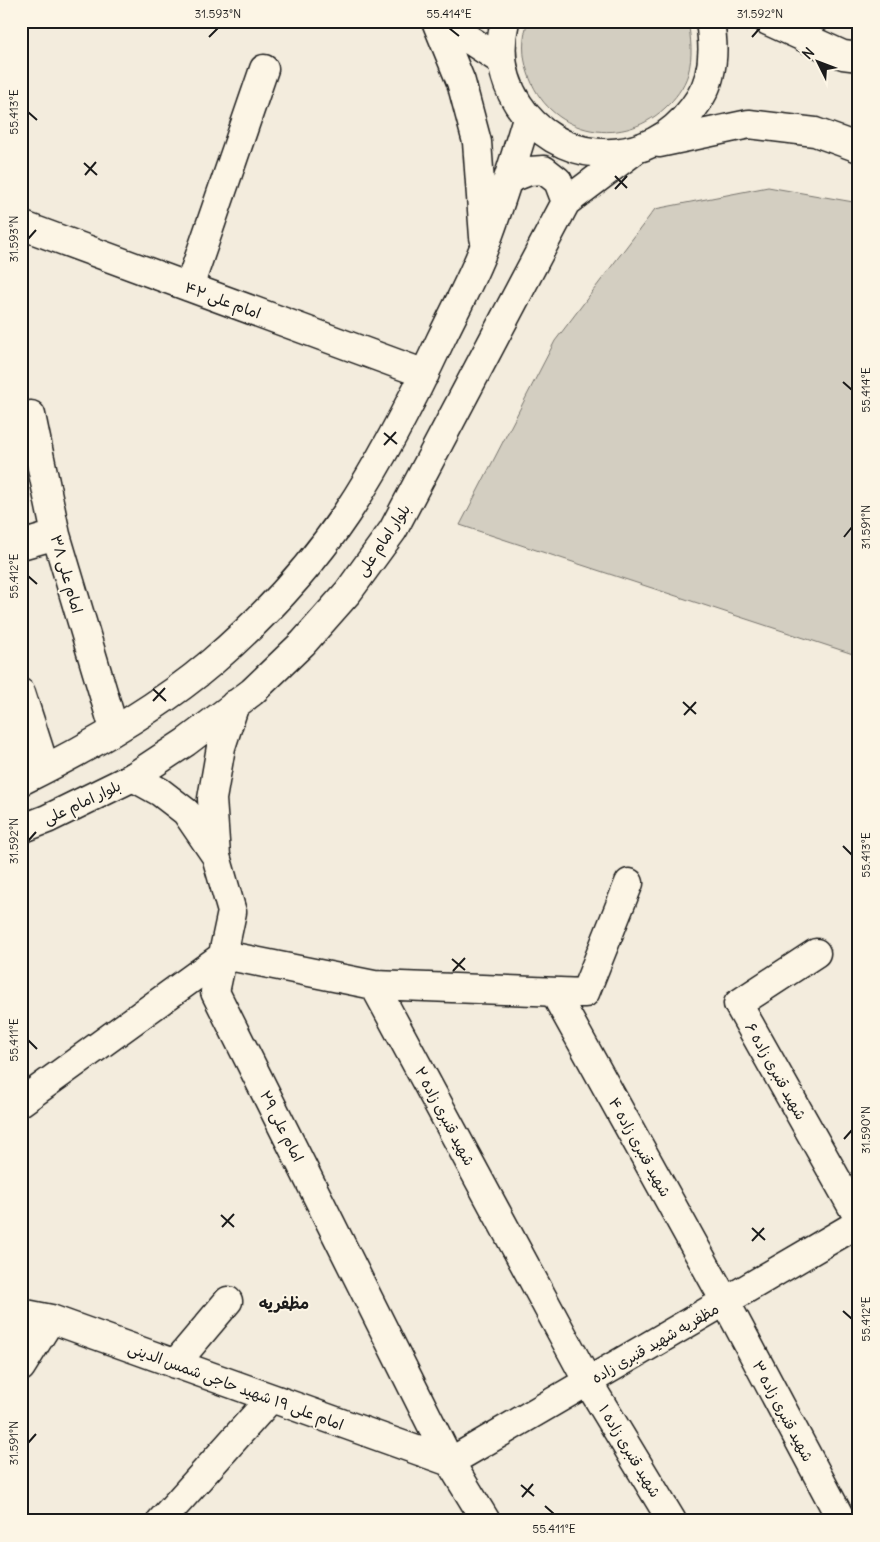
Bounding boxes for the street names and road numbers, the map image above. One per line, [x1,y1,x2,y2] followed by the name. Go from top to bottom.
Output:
[182,278,264,324] street label: امام علی ۴۲
[352,500,416,581] street label: بلوار امام علی
[45,533,87,616] street label: امام علی ۳۸
[40,776,125,830] street label: بلوار امام علی
[741,1019,811,1123] street label: شهید قنبری زاده ۶
[411,1063,479,1169] street label: شهید قنبری زاده ۲
[254,1087,308,1166] street label: امام علی ۲۹
[605,1094,675,1200] street label: شهید قنبری زاده ۴
[588,1299,722,1387] street label: مظفریه شهید قنبری زاده
[125,1338,346,1436] street label: امام علی ۱۹ شهید حاجی شمس الدینی
[748,1357,818,1465] street label: شهید قنبری زاده ۳
[595,1401,665,1501] street label: شهید قنبری زاده ۱

